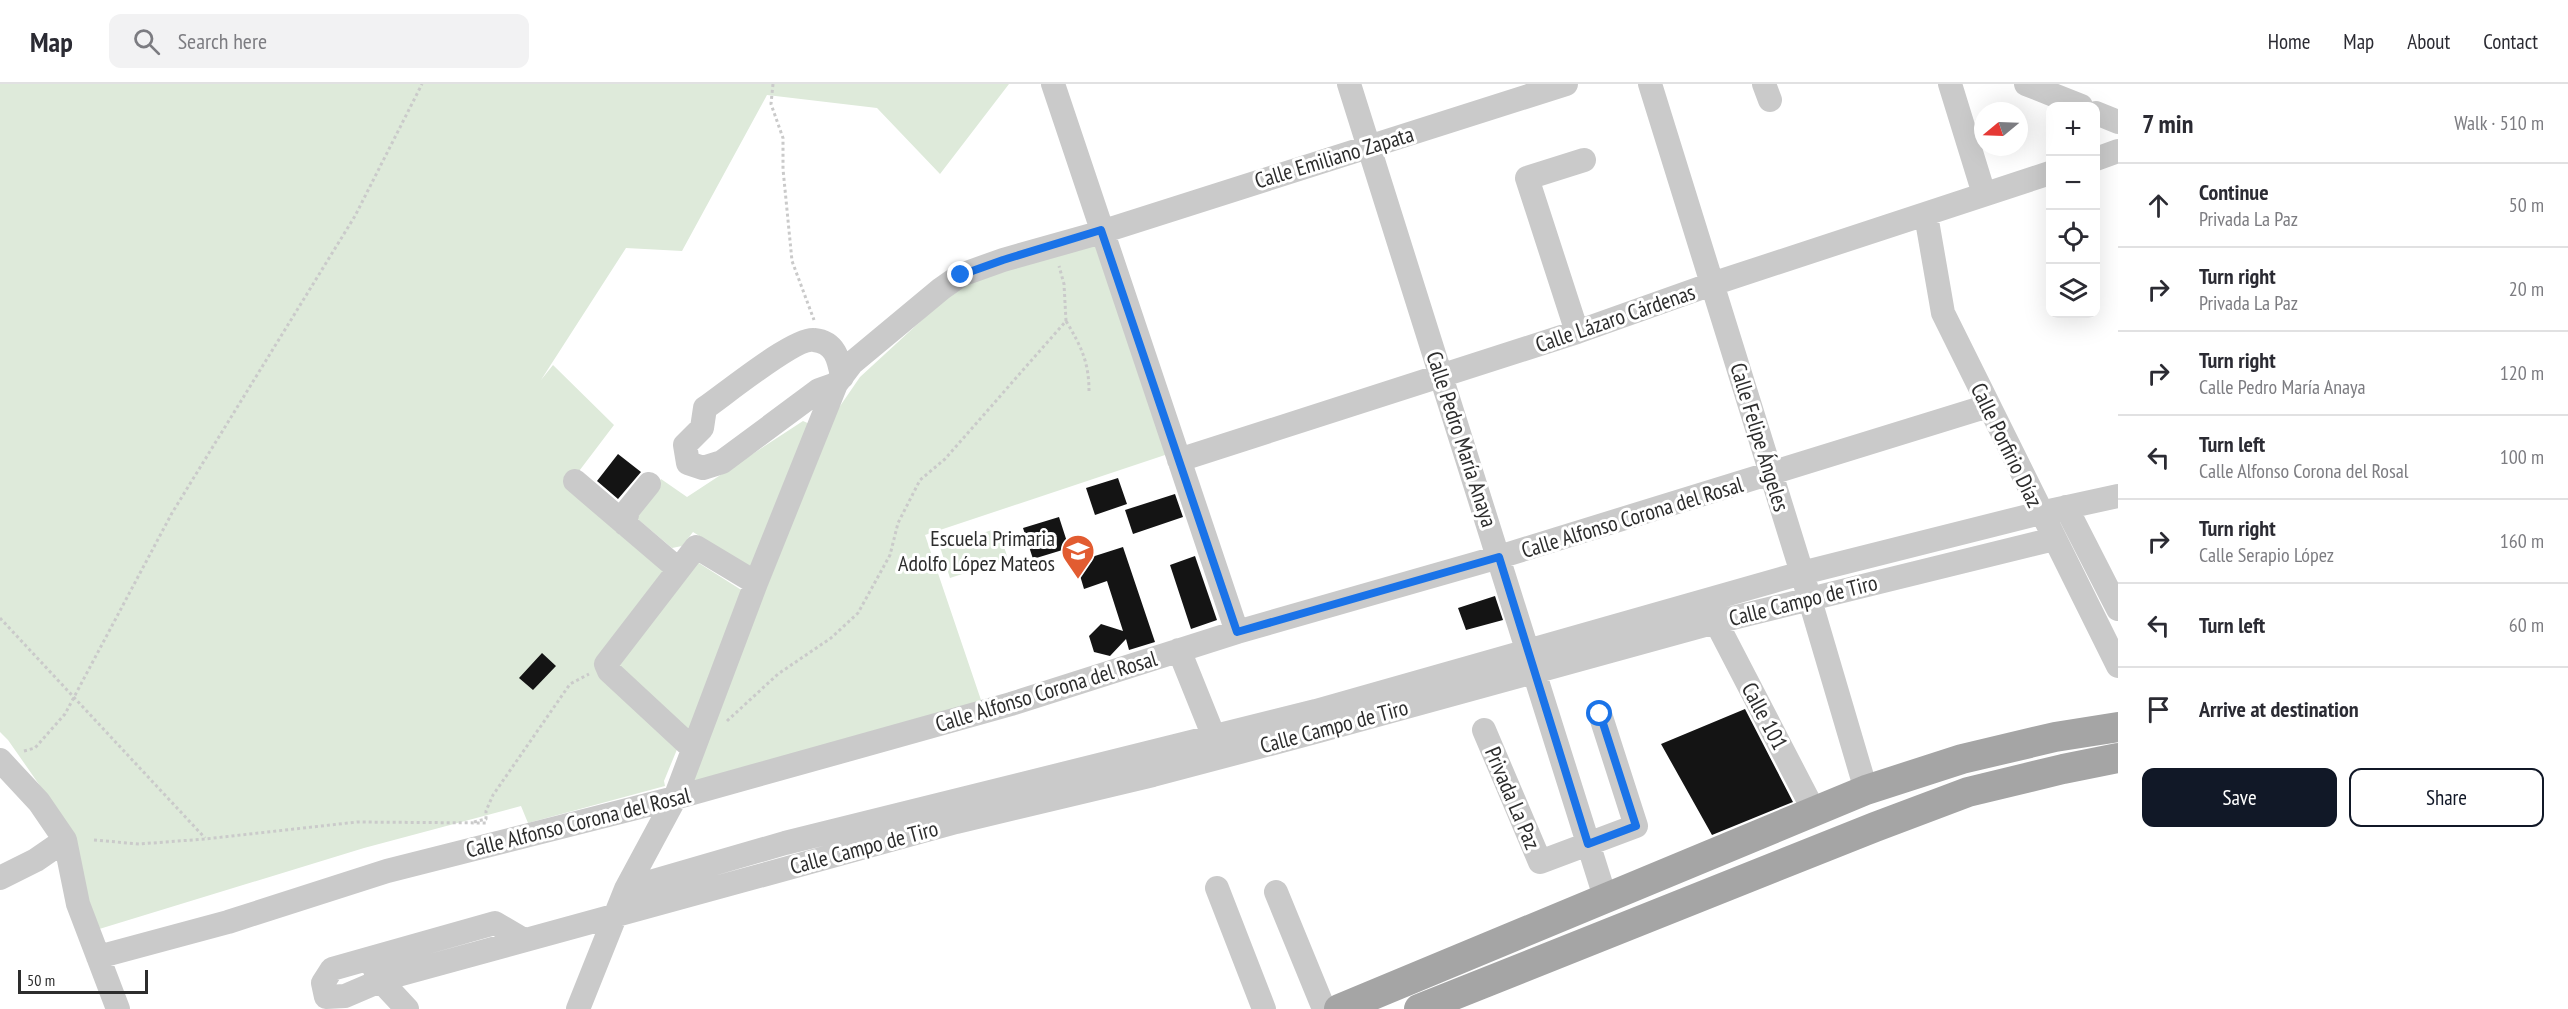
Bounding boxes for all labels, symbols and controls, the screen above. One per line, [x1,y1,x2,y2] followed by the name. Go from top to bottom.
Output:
[109,14,529,68] search box
[30,23,73,60] text: Map
[130,25,163,58] icon: search
[178,27,267,55] text: Search here
[2268,28,2310,55] text: Home
[2343,28,2374,55] text: Map
[2407,28,2450,55] text: About
[2483,28,2538,55] text: Contact
[1974,102,2028,156] north arrow
[2046,102,2100,318] map controls
[2046,102,2100,156] button: +
[2142,107,2193,140] text: 7 min
[2454,110,2544,136] text: Walk · 510 m
[1251,120,1417,194] street label: Calle Emiliano Zapata
[2046,156,2100,210] button: −
[2199,178,2269,206] text: Continue
[2142,189,2175,222] icon: ahead
[2509,192,2544,218] text: 50 m
[2199,206,2298,232] text: Privada La Paz
[2046,210,2100,264] button: locate
[947,261,973,287] route end
[2199,262,2276,290] text: Turn right
[2046,264,2100,318] button: layers
[2142,273,2175,306] icon: right
[2509,276,2544,302] text: 20 m
[1532,278,1698,358] street label: Calle Lázaro Cárdenas
[2199,290,2298,316] text: Privada La Paz
[2199,346,2276,374] text: Turn right
[1420,348,1504,530] street label: Calle Pedro María Anaya
[2142,357,2175,390] icon: right
[1724,359,1796,515] street label: Calle Felipe Ángeles
[2500,360,2544,386] text: 120 m
[2199,374,2365,400] text: Calle Pedro María Anaya
[1965,378,2049,512] street label: Calle Porfirio Díaz
[2199,430,2265,458] text: Turn left
[2142,441,2175,474] icon: left
[2500,444,2544,470] text: 100 m
[2199,458,2408,484] text: Calle Alfonso Corona del Rosal
[1518,470,1747,564] street label: Calle Alfonso Corona del Rosal
[2199,514,2276,542] text: Turn right
[898,524,1055,577] place label: Escuela Primaria Adolfo López Mateos
[2142,525,2175,558] icon: right
[2500,528,2544,554] text: 160 m
[1060,533,1096,580] school or university icon: Escuela Primaria Adolfo López Mateos
[2199,542,2334,568] text: Calle Serapio López
[1726,568,1880,632] street label: Calle Campo de Tiro
[2142,609,2175,642] icon: left
[2199,611,2265,639] text: Turn left
[2509,612,2544,638] text: 60 m
[932,644,1161,738] street label: Calle Alfonso Corona del Rosal
[1736,678,1794,754] street label: Calle 101
[1257,693,1411,759] street label: Calle Campo de Tiro
[2142,693,2175,726] icon: arrive
[2199,695,2359,723] text: Arrive at destination
[1586,700,1612,726] route start
[1479,742,1547,854] street label: Privada La Paz
[2142,768,2337,827] button: Save
[2349,768,2544,827] button: Share
[463,780,694,863] street label: Calle Alfonso Corona del Rosal
[787,814,941,880] street label: Calle Campo de Tiro
[18,967,148,994] scale bar
[27,970,55,990] text: 50 m

